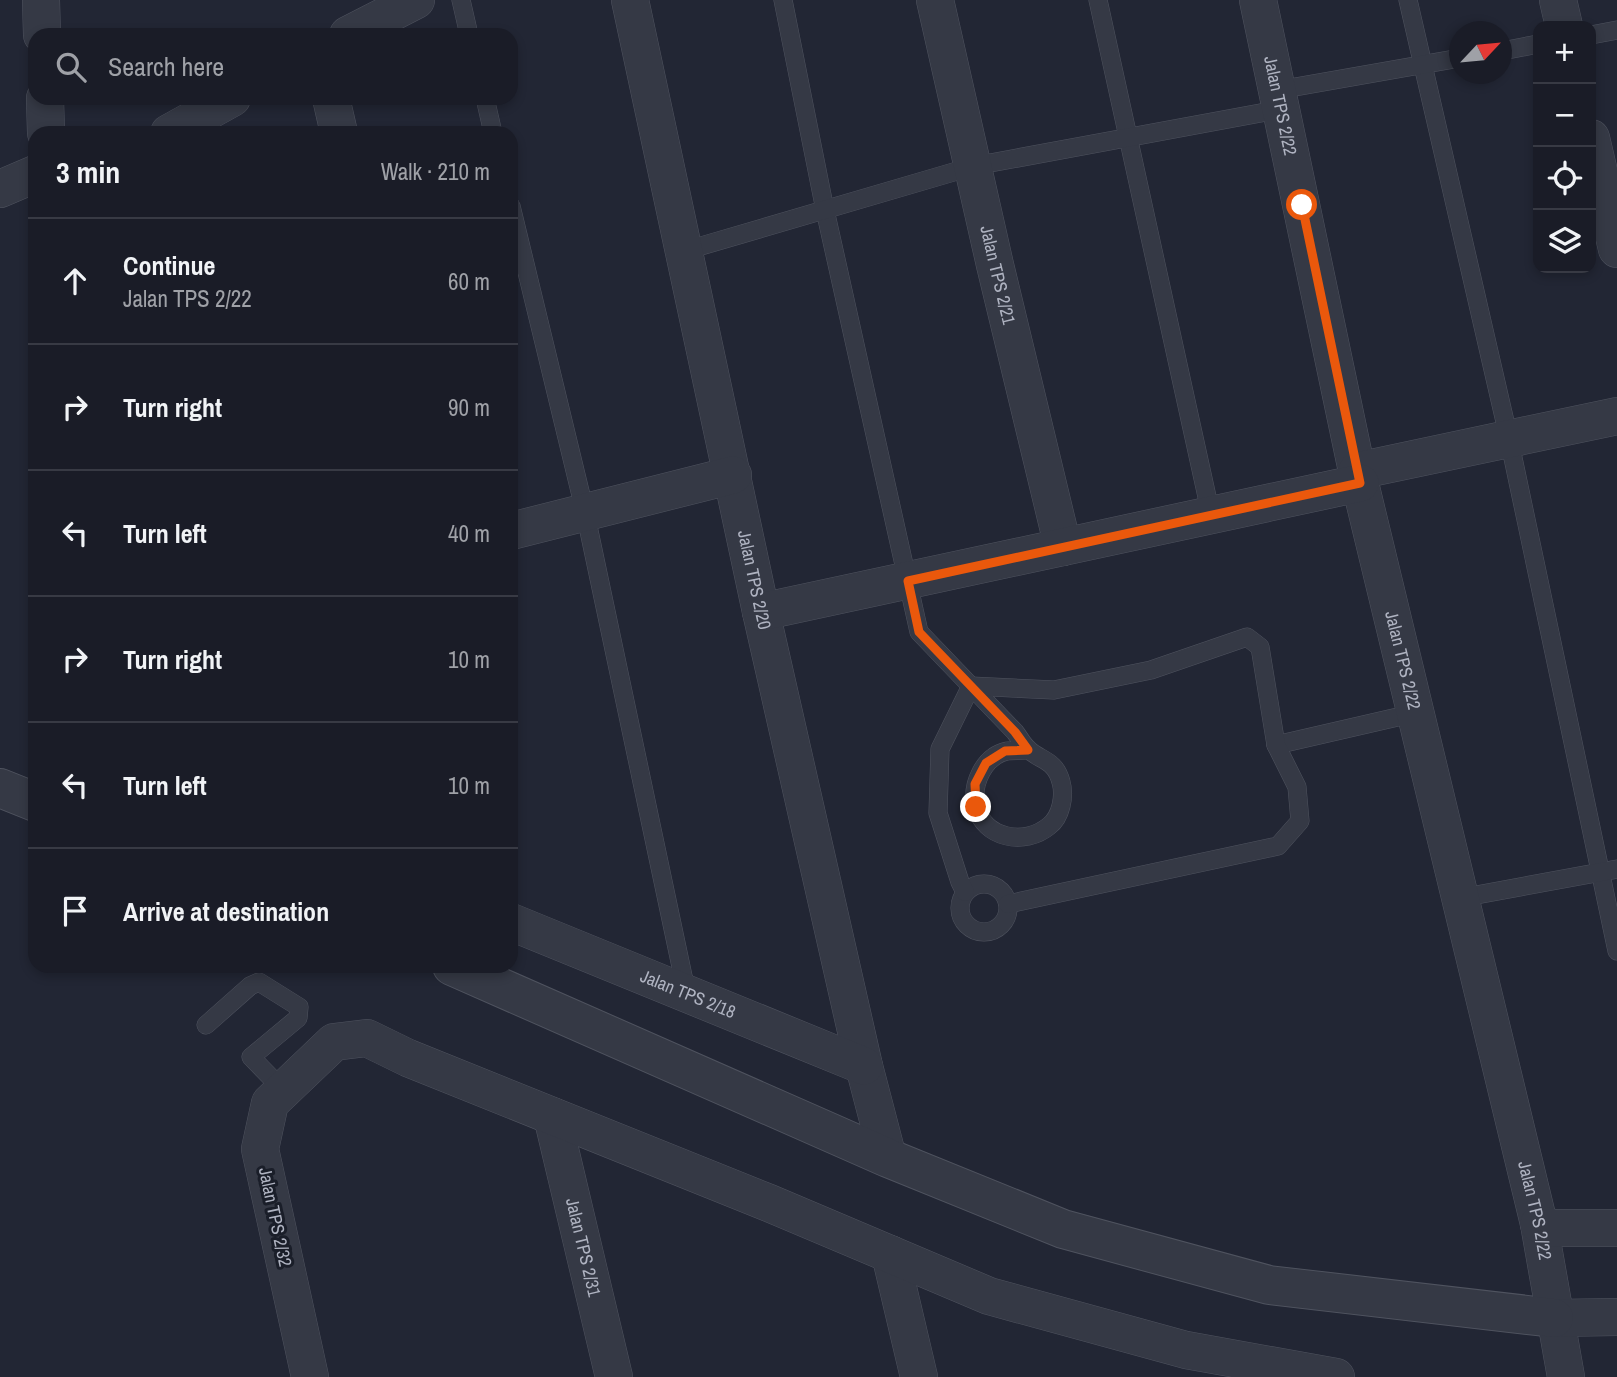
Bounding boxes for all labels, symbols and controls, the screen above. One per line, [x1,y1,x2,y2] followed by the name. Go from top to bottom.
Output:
[1449,21,1512,84] north arrow
[1533,21,1596,273] map controls
[1533,21,1596,84] button: +
[28,28,518,105] search box
[52,48,90,86] icon: search
[108,49,224,84] text: Search here
[1258,54,1303,157] street label: Jalan TPS 2/22
[1533,84,1596,147] button: −
[1533,147,1596,210] button: locate
[56,152,120,192] text: 3 min
[381,156,490,187] text: Walk · 210 m
[1286,189,1317,220] route start
[1533,210,1596,273] button: layers
[974,223,1022,328] street label: Jalan TPS 2/21
[123,248,215,283] text: Continue
[56,262,94,300] icon: ahead
[448,266,490,297] text: 60 m
[123,283,252,314] text: Jalan TPS 2/22
[56,388,94,426] icon: right
[123,390,222,425] text: Turn right
[448,392,490,423] text: 90 m
[56,514,94,552] icon: left
[123,516,207,551] text: Turn left
[448,518,490,549] text: 40 m
[732,528,778,632] street label: Jalan TPS 2/20
[1379,608,1427,712] street label: Jalan TPS 2/22
[56,640,94,678] icon: right
[123,642,222,677] text: Turn right
[448,644,490,675] text: 10 m
[56,766,94,804] icon: left
[123,768,207,803] text: Turn left
[448,770,490,801] text: 10 m
[960,791,991,822] route end
[56,892,94,930] icon: arrive
[123,894,329,929] text: Arrive at destination
[637,963,739,1024] street label: Jalan TPS 2/18
[1512,1158,1558,1262] street label: Jalan TPS 2/22
[253,1165,298,1269] street label: Jalan TPS 2/32
[560,1195,608,1300] street label: Jalan TPS 2/31

